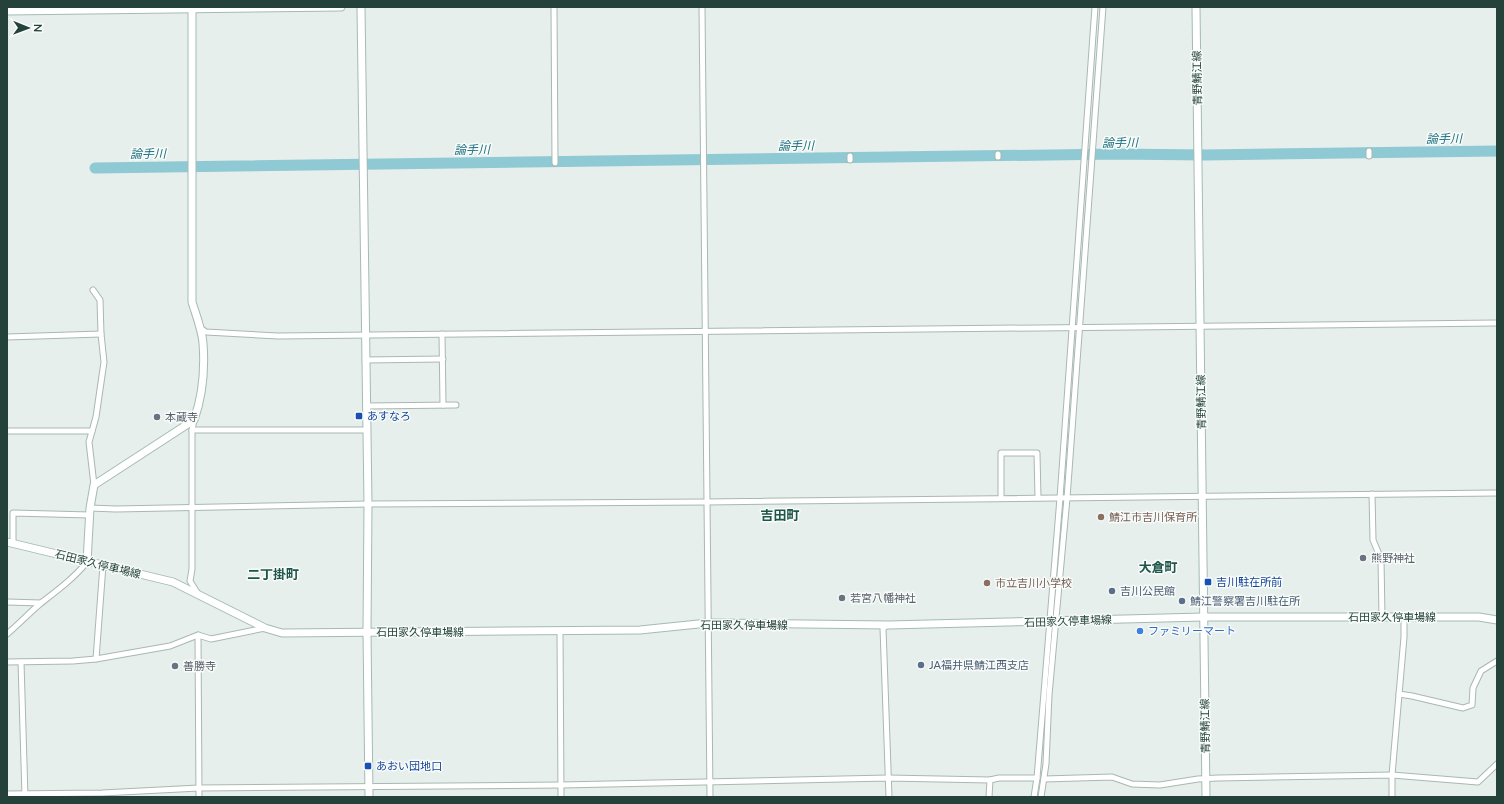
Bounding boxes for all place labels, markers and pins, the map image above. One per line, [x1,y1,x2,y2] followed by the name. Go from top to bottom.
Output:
[367,409,411,422] place label: あすなろ
[165,410,198,423] place label: 本蔵寺
[354,411,364,421] marker: あすなろ
[152,412,162,422] marker: 本蔵寺
[1109,510,1198,523] place label: 鯖江市吉川保育所
[1096,512,1106,522] marker: 鯖江市吉川保育所
[1371,551,1415,564] place label: 熊野神社
[1358,553,1368,563] marker: 熊野神社
[1216,575,1282,588] place label: 吉川駐在所前
[995,576,1072,589] place label: 市立吉川小学校
[1203,577,1213,587] marker: 吉川駐在所前
[982,578,992,588] marker: 市立吉川小学校
[1120,584,1175,597] place label: 吉川公民館
[1107,586,1117,596] marker: 吉川公民館
[850,591,916,604] place label: 若宮八幡神社
[837,593,847,603] marker: 若宮八幡神社
[1190,594,1301,607] place label: 鯖江警察署吉川駐在所
[1177,596,1187,606] marker: 鯖江警察署吉川駐在所
[1148,624,1236,637] place label: ファミリーマート
[1135,626,1145,636] marker: ファミリーマート
[929,658,1029,671] place label: JA福井県鯖江西支店
[183,659,216,672] place label: 善勝寺
[916,660,926,670] marker: JA福井県鯖江西支店
[170,661,180,671] marker: 善勝寺
[376,759,442,772] place label: あおい団地口
[363,761,373,771] marker: あおい団地口

